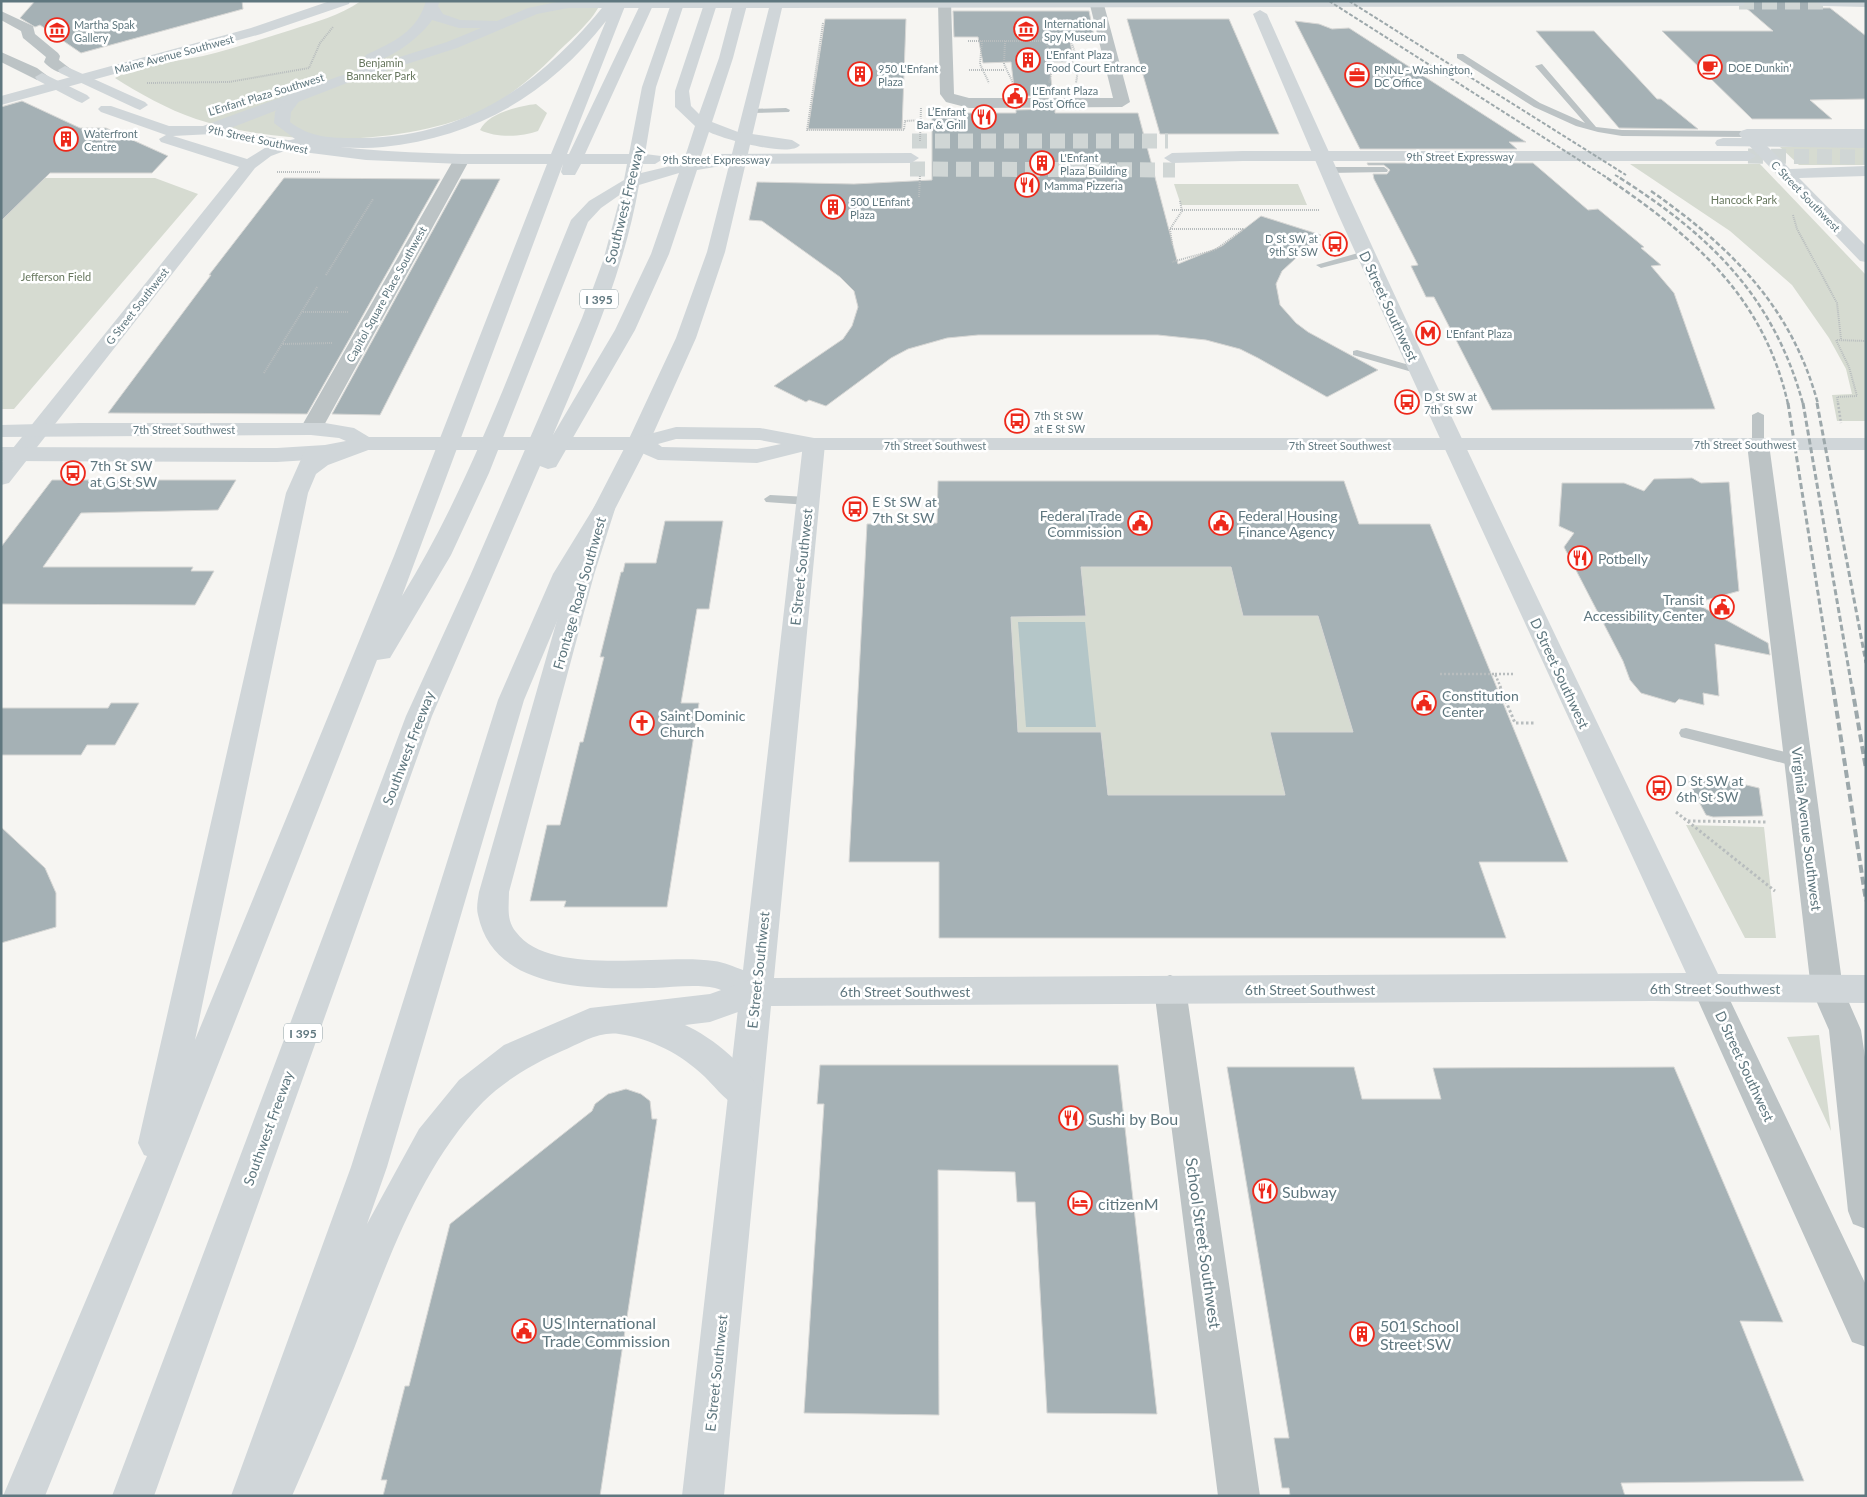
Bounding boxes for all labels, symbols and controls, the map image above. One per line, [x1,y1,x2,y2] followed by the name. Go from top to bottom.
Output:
[1013,16,1039,42] museum icon: International Spy Museum
[44,17,70,43] museum icon: Martha Spak Gallery
[1044,17,1106,43] place label: International Spy Museum
[74,18,135,44] place label: Martha Spak Gallery
[113,32,235,76] street label: Maine Avenue Southwest
[1015,47,1041,73] building icon: L'Enfant Plaza Food Court Entrance
[1046,48,1146,74] place label: L'Enfant Plaza Food Court Entrance
[1697,54,1723,80] cafe icon: DOE Dunkin'
[346,56,416,82] park label: Benjamin Banneker Park
[847,61,873,87] building icon: 950 L'Enfant Plaza
[1728,61,1791,74] place label: DOE Dunkin'
[878,62,938,88] place label: 950 L'Enfant Plaza
[1344,62,1370,88] office icon: PNNL - Washington, DC Office
[1374,63,1473,89] place label: PNNL - Washington, DC Office
[206,70,326,118] street label: L'Enfant Plaza Southwest
[1002,83,1028,109] public building icon: L'Enfant Plaza Post Office
[1032,84,1098,110] place label: L'Enfant Plaza Post Office
[971,104,997,130] restaurant icon: L’Enfant Bar & Grill
[916,105,966,131] place label: L’Enfant Bar & Grill
[207,122,310,156] street label: 9th Street Southwest
[53,126,79,152] building icon: Waterfront Centre
[84,127,138,153] place label: Waterfront Centre
[601,144,647,266] street label: Southwest Freeway
[1029,150,1055,176] building icon: L'Enfant Plaza Building
[1406,150,1514,163] street label: 9th Street Expressway
[1060,151,1127,177] place label: L'Enfant Plaza Building
[662,153,770,166] street label: 9th Street Expressway
[1769,158,1843,234] street label: C Street Southwest
[1014,172,1040,198] restaurant icon: Mamma Pizzeria
[1044,179,1123,192] place label: Mamma Pizzeria
[1711,193,1778,206] park label: Hancock Park
[820,194,846,220] building icon: 500 L'Enfant Plaza
[850,195,910,221] place label: 500 L'Enfant Plaza
[343,224,429,364] street label: Capitol Square Place Southwest
[1322,231,1348,257] bus stop icon: D St SW at 9th St SW
[1265,232,1319,258] place label: D St SW at 9th St SW
[1356,248,1422,364] street label: D Street Southwest
[103,265,171,347] street label: G Street Southwest
[21,270,91,283] park label: Jefferson Field
[580,290,618,308] road number: I 395
[1415,320,1441,346] metro station icon: L'Enfant Plaza
[1446,327,1512,340] place label: L'Enfant Plaza
[1394,389,1420,415] bus stop icon: D St SW at 7th St SW
[1424,390,1477,416] place label: D St SW at 7th St SW
[1004,408,1030,434] bus stop icon: 7th St SW at E St SW
[1034,409,1086,435] place label: 7th St SW at E St SW
[133,423,235,436] street label: 7th Street Southwest
[1694,438,1796,451] street label: 7th Street Southwest
[884,439,986,452] street label: 7th Street Southwest
[1289,439,1391,452] street label: 7th Street Southwest
[90,457,158,490] place label: 7th St SW at G St SW
[60,460,86,486] bus stop icon: 7th St SW at G St SW
[872,493,937,526] place label: E St SW at 7th St SW
[842,496,868,522] bus stop icon: E St SW at 7th St SW
[1040,507,1122,540] place label: Federal Trade Commission
[1238,507,1338,540] place label: Federal Housing Finance Agency
[786,508,816,626] street label: E Street Southwest
[1127,510,1153,536] public building icon: Federal Trade Commission
[1208,510,1234,536] public building icon: Federal Housing Finance Agency
[549,515,609,671] street label: Frontage Road Southwest
[1567,545,1593,571] restaurant icon: Potbelly
[1598,550,1649,567] place label: Potbelly
[1584,591,1704,624] place label: Transit Accessibility Center
[1709,594,1735,620] public building icon: Transit Accessibility Center
[1527,615,1593,731] street label: D Street Southwest
[1442,687,1519,720] place label: Constitution Center
[378,688,438,807] street label: Southwest Freeway
[1411,690,1437,716] public building icon: Constitution Center
[660,707,746,740] place label: Saint Dominic Church
[629,710,655,736] church icon: Saint Dominic Church
[1789,746,1825,912] street label: Virginia Avenue Southwest
[1676,772,1743,805] place label: D St SW at 6th St SW
[1646,775,1672,801] bus stop icon: D St SW at 6th St SW
[743,911,773,1029] street label: E Street Southwest
[1650,980,1780,997] street label: 6th Street Southwest
[1245,981,1375,998] street label: 6th Street Southwest
[840,983,970,1000] street label: 6th Street Southwest
[1712,1008,1778,1124] street label: D Street Southwest
[284,1024,322,1042] road number: I 395
[239,1068,297,1188] street label: Southwest Freeway
[1058,1105,1084,1131] restaurant icon: Sushi by Bou
[1088,1109,1178,1128] place label: Sushi by Bou
[1183,1156,1225,1330] street label: School Street Southwest
[1252,1178,1278,1204] restaurant icon: Subway
[1282,1182,1338,1201] place label: Subway
[1067,1190,1093,1216] hotel icon: citizenM
[1098,1194,1159,1213] place label: citizenM
[542,1313,670,1350] place label: US International Trade Commission
[701,1314,731,1432] street label: E Street Southwest
[1380,1316,1459,1353] place label: 501 School Street SW
[511,1318,537,1344] public building icon: US International Trade Commission
[1349,1321,1375,1347] building icon: 501 School Street SW

